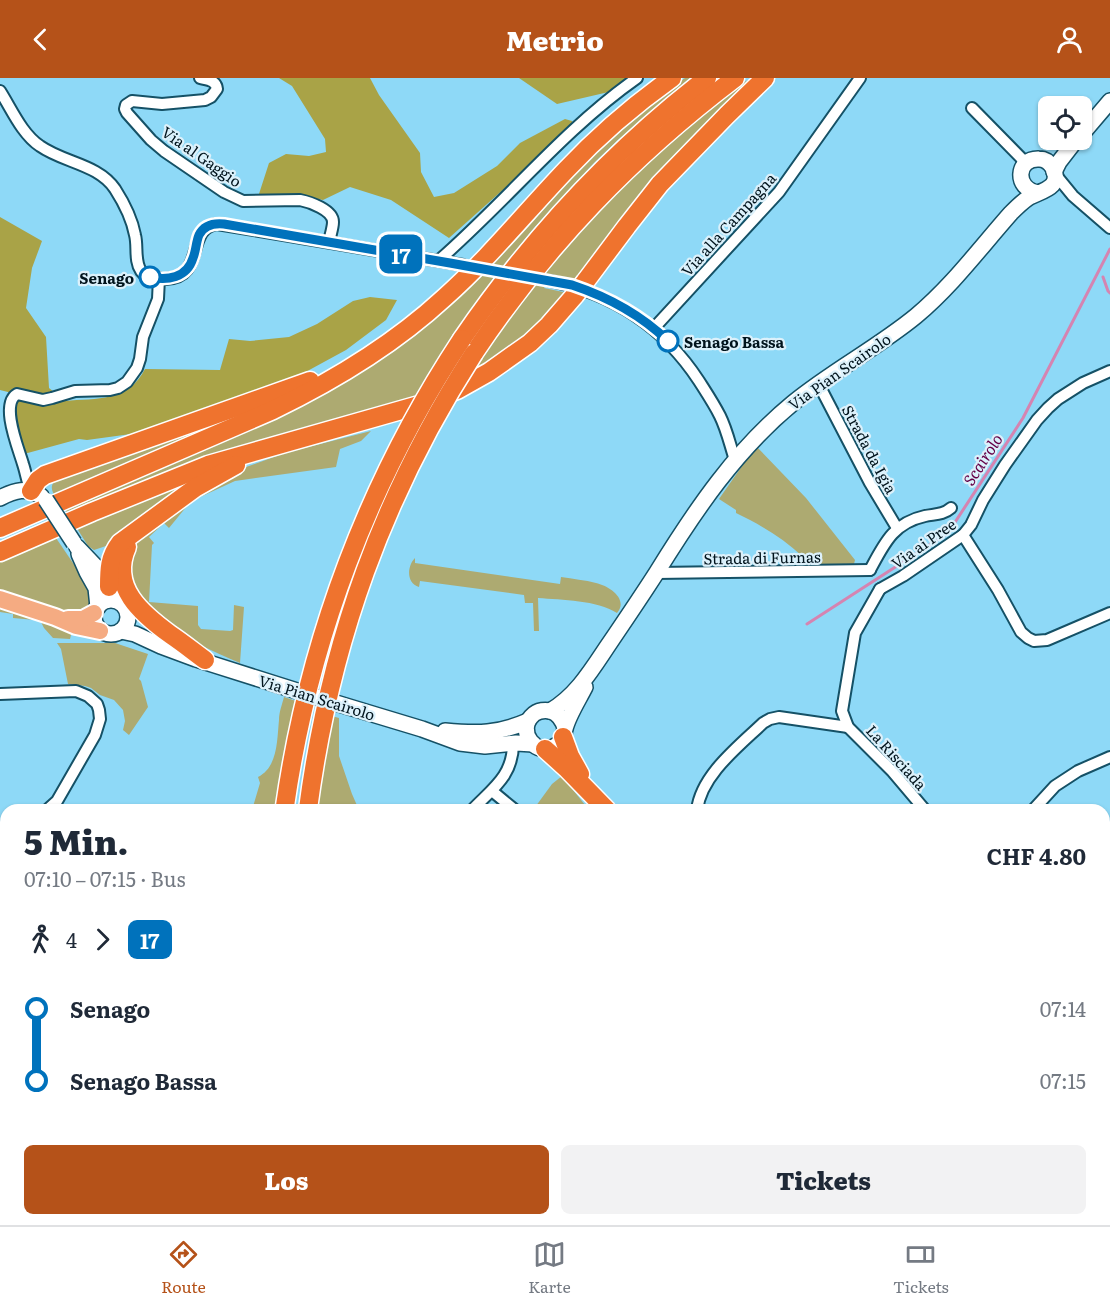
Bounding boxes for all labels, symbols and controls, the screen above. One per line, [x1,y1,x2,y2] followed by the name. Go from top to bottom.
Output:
[506,19,604,59] text: Metrio
[24,23,57,56] icon: back
[1053,23,1086,56] icon: person
[1038,96,1092,150] map controls
[1038,96,1092,150] button: locate
[157,120,247,192] street label: Via al Gaggio
[675,166,782,281] street label: Via alla Campagna
[374,234,428,273] line badge: 17
[391,239,411,270] text: 17
[79,266,134,289] place label: Senago
[139,266,161,288] marker: Senago
[783,327,895,415] street label: Via Pian Scairolo
[657,330,679,352] marker: Senago Bassa
[684,330,785,353] place label: Senago Bassa
[837,400,904,498] street label: Strada da Igia
[956,428,1008,490] water label: Scairolo
[886,512,960,574] street label: Via ai Pree
[703,544,821,570] street label: Strada di Furnas
[256,668,378,726] street label: Via Pian Scairolo
[861,719,933,795] street label: La Risciada
[24,816,128,865] text: 5 Min.
[986,839,1086,872] text: CHF 4.80
[24,863,186,893] text: 07:10 – 07:15 · Bus
[24,923,57,956] icon: walk
[86,923,119,956] icon: forward
[66,924,77,954] text: 4
[140,924,160,955] text: 17
[70,992,150,1025] text: Senago
[1040,993,1086,1023] text: 07:14
[70,1064,217,1097] text: Senago Bassa
[1040,1065,1086,1095] text: 07:15
[24,1145,549,1214] button: Los
[561,1145,1086,1214] button: Tickets
[161,1238,206,1298] tab: Route
[528,1238,571,1298] tab: Karte
[893,1238,949,1298] tab: Tickets

